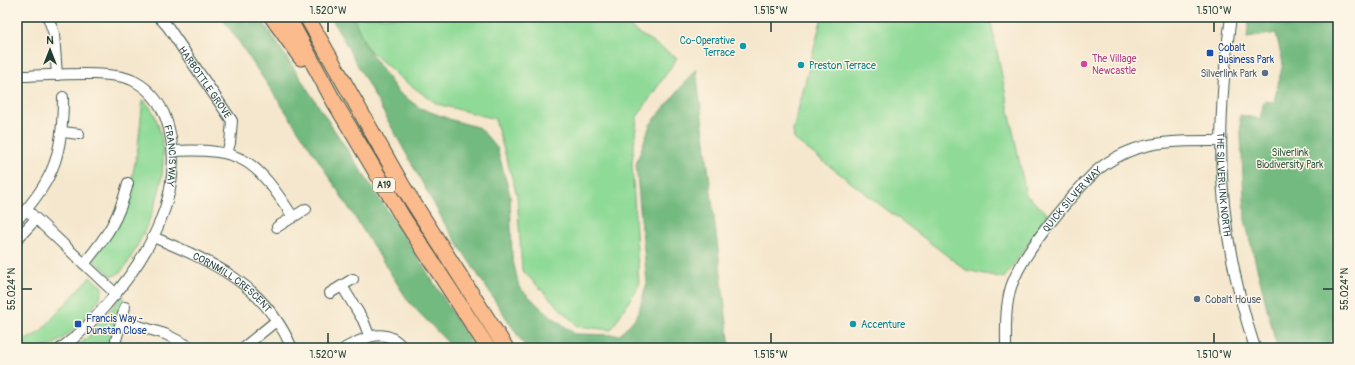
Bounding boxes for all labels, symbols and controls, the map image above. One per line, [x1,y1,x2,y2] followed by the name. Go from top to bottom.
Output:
[310,5,347,17] text: 1.520°W
[754,5,788,17] text: 1.515°W
[1196,5,1232,17] text: 1.510°W
[30,30,70,70] north arrow
[46,34,54,47] text: N
[680,35,735,59] place label: Co-Operative Terrace
[738,41,748,51] marker: Co-Operative Terrace
[1218,42,1275,66] place label: Cobalt Business Park
[176,44,233,121] street label: HARBOTTLE GROVE
[1205,48,1215,58] marker: Cobalt Business Park
[1092,53,1137,77] place label: The Village Newcastle
[1079,59,1089,69] marker: The Village Newcastle
[796,60,806,70] marker: Preston Terrace
[809,60,876,72] place label: Preston Terrace
[1200,68,1258,80] place label: Silverlink Park
[1260,68,1270,78] marker: Silverlink Park
[161,124,178,188] street label: FRANCIS WAY
[1214,132,1233,238] street label: THE SILVERLINK NORTH
[1256,147,1324,171] park label: Silverlink Biodiversity Park
[1040,164,1104,235] street label: QUICK SILVER WAY
[373,178,395,192] road number: A19
[191,250,274,315] street label: CORNMILL CRESCENT
[6,268,18,310] text: 55.024°N
[1339,268,1351,310] text: 55.024°N
[1192,294,1202,304] marker: Cobalt House
[1205,294,1261,306] place label: Cobalt House
[86,313,147,337] place label: Francis Way - Dunstan Close
[73,319,83,329] marker: Francis Way - Dunstan Close
[848,319,858,329] marker: Accenture
[861,319,905,331] place label: Accenture
[310,349,347,361] text: 1.520°W
[754,349,788,361] text: 1.515°W
[1196,349,1232,361] text: 1.510°W

